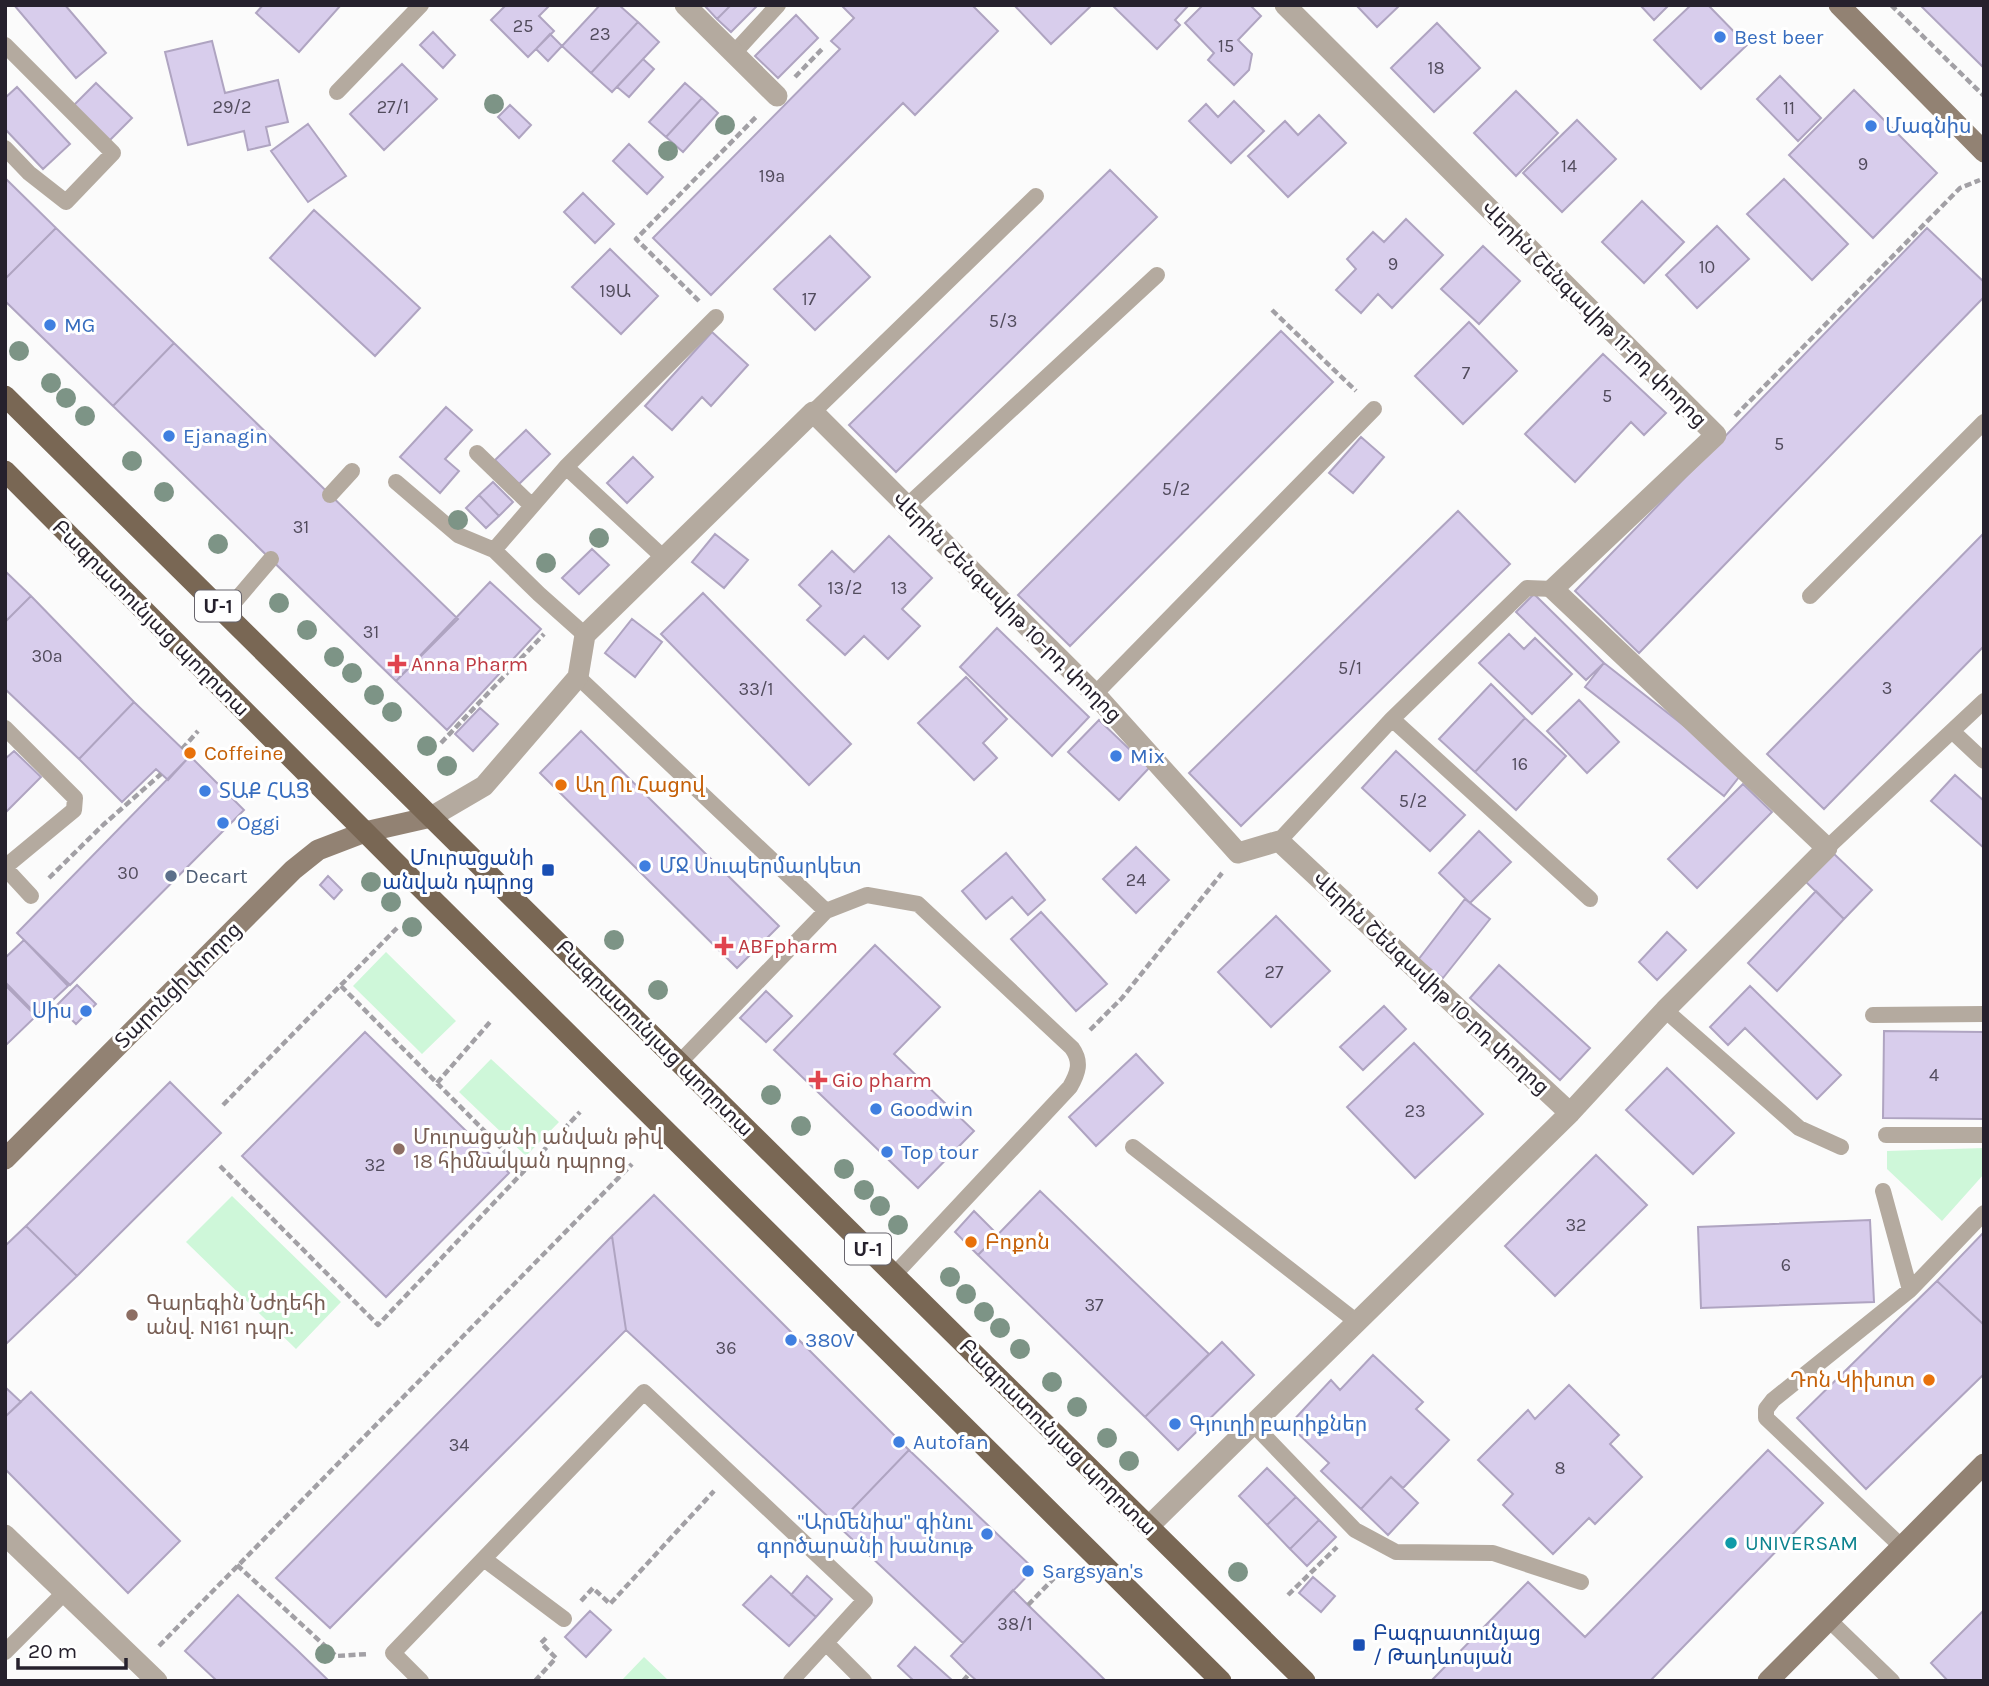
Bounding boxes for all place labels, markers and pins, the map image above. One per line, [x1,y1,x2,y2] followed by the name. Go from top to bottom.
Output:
[1734,25,1824,49] place label: Best beer
[1712,29,1728,45] marker: Best beer
[1885,114,1972,138] place label: Մագնիս
[1863,118,1879,134] marker: Մագնիս
[64,313,95,337] place label: MG
[42,317,58,333] marker: MG
[183,424,268,448] place label: Ejanagin
[161,428,177,444] marker: Ejanagin
[411,652,528,676] place label: Anna Pharm
[389,656,405,672] marker: Anna Pharm
[204,741,283,765] place label: Coffeine
[1130,744,1165,768] place label: Mix
[182,745,198,761] marker: Coffeine
[1108,748,1124,764] marker: Mix
[575,773,705,797] place label: Աղ Ու Հացով
[553,777,569,793] marker: Աղ Ու Հացով
[219,779,310,803] place label: ՏԱՔ ՀԱՑ
[197,783,213,799] marker: ՏԱՔ ՀԱՑ
[237,811,281,835] place label: Oggi
[215,815,231,831] marker: Oggi
[382,846,534,894] place label: Մուրացանի անվան դպրոց
[659,854,862,878] place label: ՄՋ Սուպերմարկետ
[637,858,653,874] marker: ՄՋ Սուպերմարկետ
[540,862,556,878] marker: Մուրացանի անվան դպրոց
[185,864,248,888] place label: Decart
[163,868,179,884] marker: Decart
[738,934,838,958] place label: ABFpharm
[716,938,732,954] marker: ABFpharm
[32,999,72,1023] place label: Սիս
[78,1003,94,1019] marker: Սիս
[832,1068,932,1092] place label: Gio pharm
[810,1072,826,1088] marker: Gio pharm
[890,1097,973,1121] place label: Goodwin
[868,1101,884,1117] marker: Goodwin
[413,1125,663,1173] place label: Մուրացանի անվան թիվ 18 հիմնական դպրոց
[901,1140,979,1164] place label: Top tour
[391,1141,407,1157] marker: Մուրացանի անվան թիվ 18 հիմնական դպրոց
[879,1144,895,1160] marker: Top tour
[985,1230,1050,1254] place label: Բոքոն
[963,1234,979,1250] marker: Բոքոն
[146,1291,326,1339] place label: Գարեգին Նժդեհի անվ. N161 դպր.
[124,1307,140,1323] marker: Գարեգին Նժդեհի անվ. N161 դպր.
[805,1328,855,1352] place label: 380V
[783,1332,799,1348] marker: 380V
[1790,1368,1915,1392] place label: Դոն Կիխոտ
[1921,1372,1937,1388] marker: Դոն Կիխոտ
[1189,1412,1367,1436] place label: Գյուղի բարիքներ
[1167,1416,1183,1432] marker: Գյուղի բարիքներ
[913,1430,989,1454] place label: Autofan
[891,1434,907,1450] marker: Autofan
[757,1510,974,1558] place label: "Արմենիա" գինու գործարանի խանութ
[979,1526,995,1542] marker: "Արմենիա" գինու գործարանի խանութ
[1745,1531,1858,1555] place label: UNIVERSAM
[1723,1535,1739,1551] marker: UNIVERSAM
[1042,1559,1144,1583] place label: Sargsyan's
[1020,1563,1036,1579] marker: Sargsyan's
[1373,1621,1541,1669] place label: Բագրատունյաց / Թադևոսյան
[1351,1637,1367,1653] marker: Բագրատունյաց / Թադևոսյան

